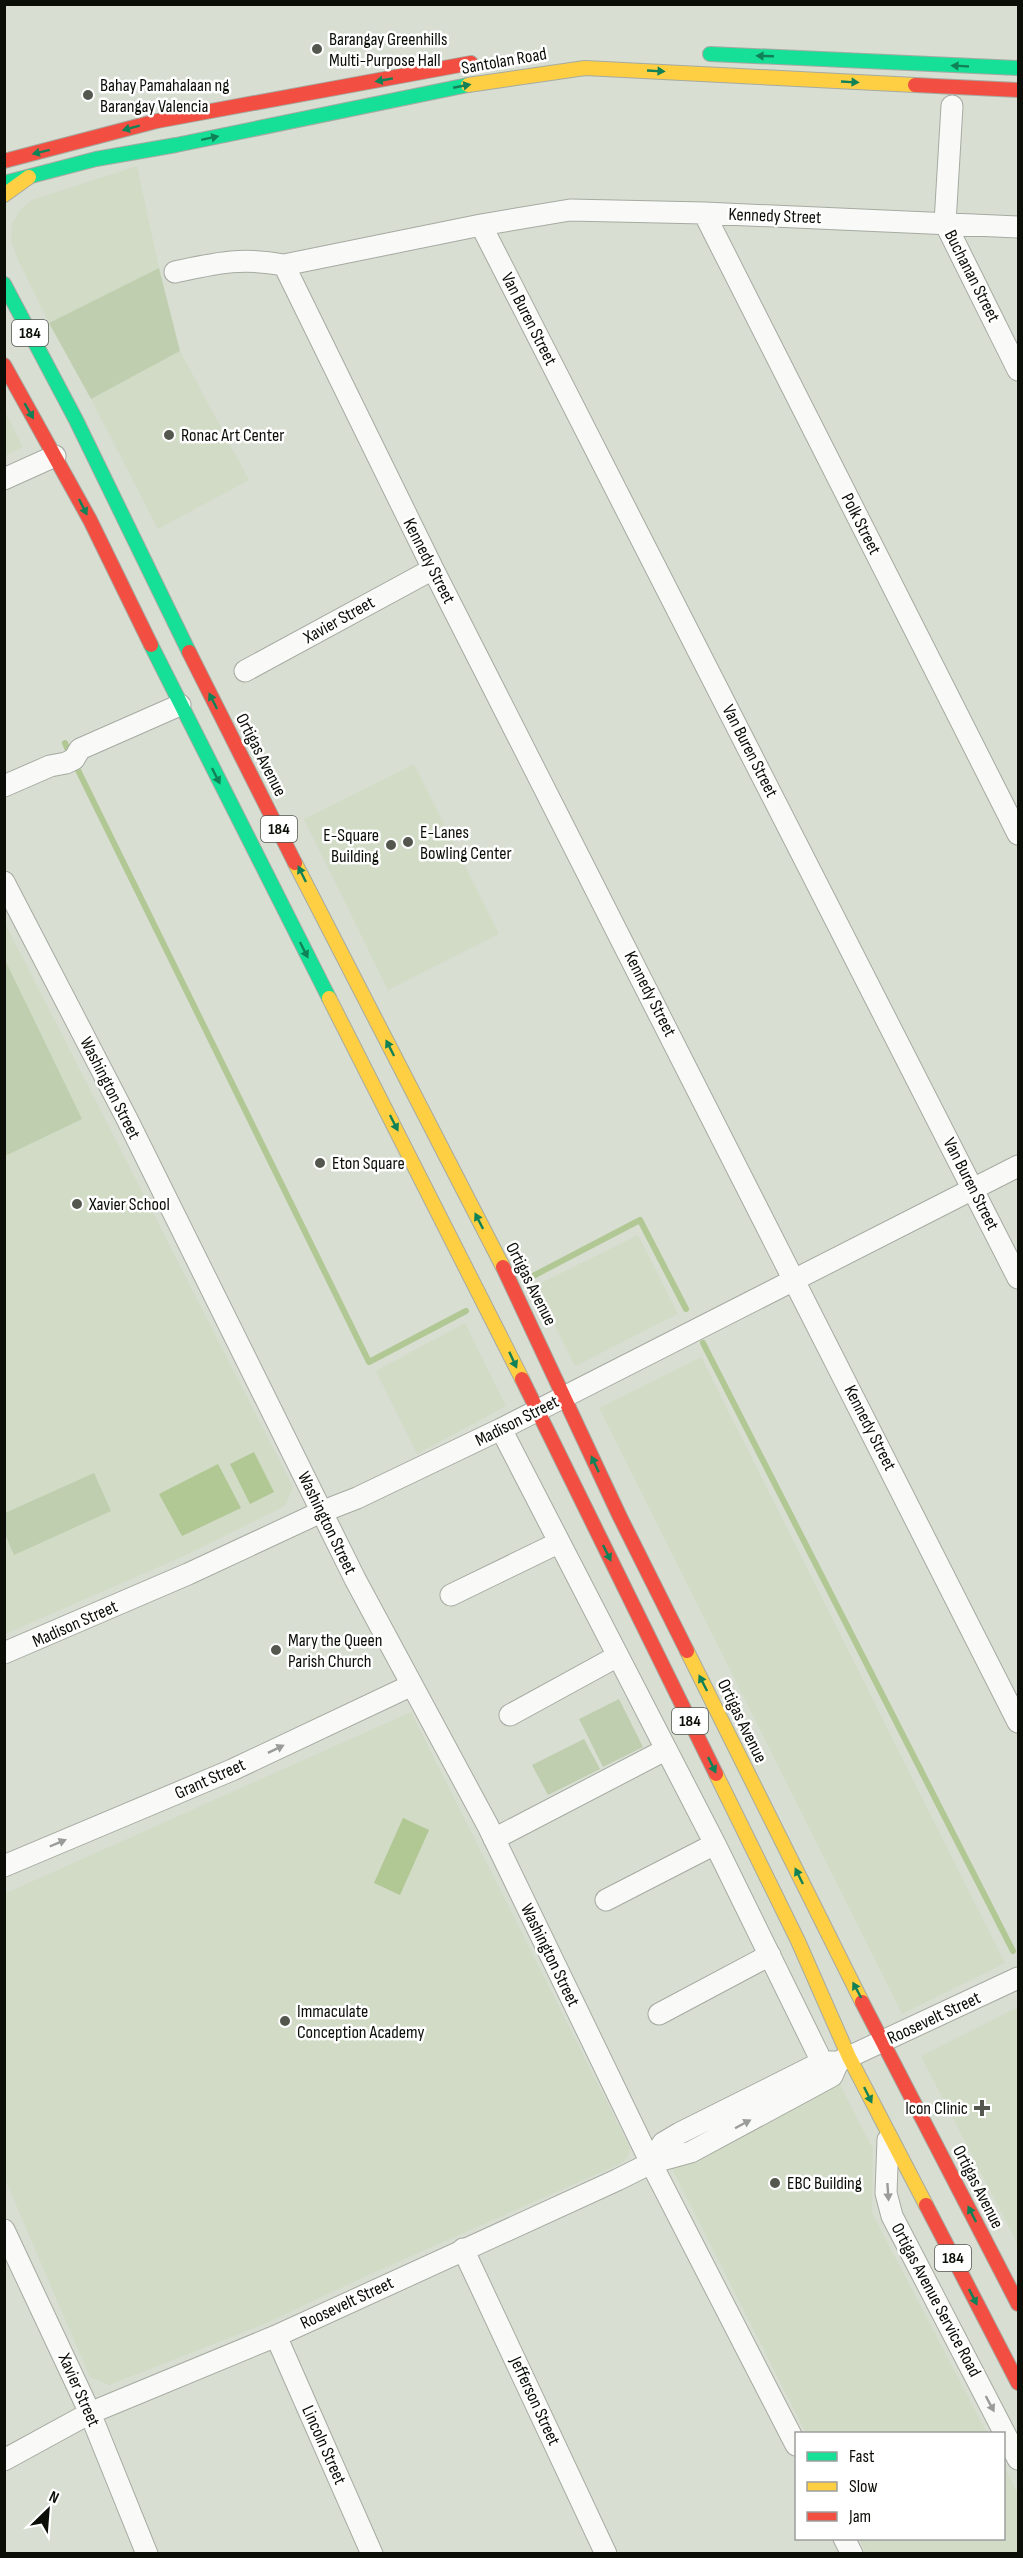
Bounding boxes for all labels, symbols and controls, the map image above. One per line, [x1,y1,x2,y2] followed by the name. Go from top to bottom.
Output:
[329,29,447,71] place label: Barangay Greenhills Multi-Purpose Hall
[310,42,324,56] marker: Barangay Greenhills Multi-Purpose Hall
[460,43,548,79] street label: Santolan Road
[756,51,775,61] one-way arrow
[951,61,970,70] one-way arrow
[646,67,665,76] one-way arrow
[100,75,229,117] place label: Bahay Pamahalaan ng Barangay Valencia
[374,75,393,84] one-way arrow
[841,77,860,86] one-way arrow
[453,81,472,90] one-way arrow
[81,88,95,102] marker: Bahay Pamahalaan ng Barangay Valencia
[122,124,140,133] one-way arrow
[200,133,219,142] one-way arrow
[31,148,50,158] one-way arrow
[728,204,822,228] street label: Kennedy Street
[940,226,1004,326] street label: Buchanan Street
[497,269,562,369] street label: Van Buren Street
[12,320,48,346] road number: 184
[24,402,34,419] one-way arrow
[181,425,284,446] place label: Ronac Art Center
[162,428,176,442] marker: Ronac Art Center
[837,490,886,559] street label: Polk Street
[78,499,88,516] one-way arrow
[399,515,460,608] street label: Kennedy Street
[299,592,379,649] street label: Xavier Street
[208,692,218,709] one-way arrow
[718,701,783,801] street label: Van Buren Street
[231,710,291,800] street label: Ortigas Avenue
[211,768,221,785] one-way arrow
[261,816,297,842] road number: 184
[420,822,512,864] place label: E-Lanes Bowling Center
[323,825,379,867] place label: E-Square Building
[401,835,415,849] marker: E-Lanes Bowling Center
[384,838,398,852] marker: E-Square Building
[297,866,307,883] one-way arrow
[299,941,309,958] one-way arrow
[620,948,681,1041] street label: Kennedy Street
[75,1033,145,1143] street label: Washington Street
[385,1040,395,1057] one-way arrow
[388,1114,398,1132] one-way arrow
[939,1134,1004,1234] street label: Van Buren Street
[332,1153,405,1174] place label: Eton Square
[313,1156,327,1170] marker: Eton Square
[88,1194,170,1215] place label: Xavier School
[70,1197,84,1211] marker: Xavier School
[475,1213,484,1230] one-way arrow
[501,1239,561,1329] street label: Ortigas Avenue
[509,1352,518,1369] one-way arrow
[840,1382,901,1475] street label: Kennedy Street
[472,1391,563,1451] street label: Madison Street
[591,1455,600,1472] one-way arrow
[293,1468,361,1578] street label: Washington Street
[602,1544,612,1561] one-way arrow
[29,1596,121,1652] street label: Madison Street
[288,1630,383,1672] place label: Mary the Queen Parish Church
[269,1643,283,1657] marker: Mary the Queen Parish Church
[698,1674,708,1691] one-way arrow
[713,1676,771,1766] street label: Ortigas Avenue
[672,1708,708,1734] road number: 184
[267,1744,284,1754] one-way arrow
[171,1754,249,1804] street label: Grant Street
[707,1757,716,1774] one-way arrow
[50,1838,68,1848] one-way arrow
[794,1868,803,1885] one-way arrow
[516,1900,584,2010] street label: Washington Street
[853,1982,862,1999] one-way arrow
[884,1987,984,2049] street label: Roosevelt Street
[297,2001,425,2043] place label: Immaculate Conception Academy
[278,2014,292,2028] marker: Immaculate Conception Academy
[863,2086,873,2104] one-way arrow
[905,2098,968,2119] place label: Icon Clinic
[973,2099,991,2117] marker: Icon Clinic
[735,2119,752,2129] one-way arrow
[948,2142,1008,2232] street label: Ortigas Avenue
[787,2173,862,2194] place label: EBC Building
[768,2176,782,2190] marker: EBC Building
[883,2182,893,2201] one-way arrow
[967,2206,977,2223] one-way arrow
[887,2220,985,2380] street label: Ortigas Avenue Service Road
[935,2245,971,2271] road number: 184
[297,2272,397,2334] street label: Roosevelt Street
[969,2288,978,2305] one-way arrow
[53,2349,105,2430] street label: Xavier Street
[505,2352,565,2449] street label: Jefferson Street
[985,2396,995,2413] one-way arrow
[297,2402,351,2488] street label: Lincoln Street
[795,2432,1005,2540] legend
[849,2446,875,2467] text: Fast
[849,2476,878,2497] text: Slow
[18,2480,78,2540] north arrow
[46,2487,62,2508] text: N
[848,2506,871,2527] text: Jam

